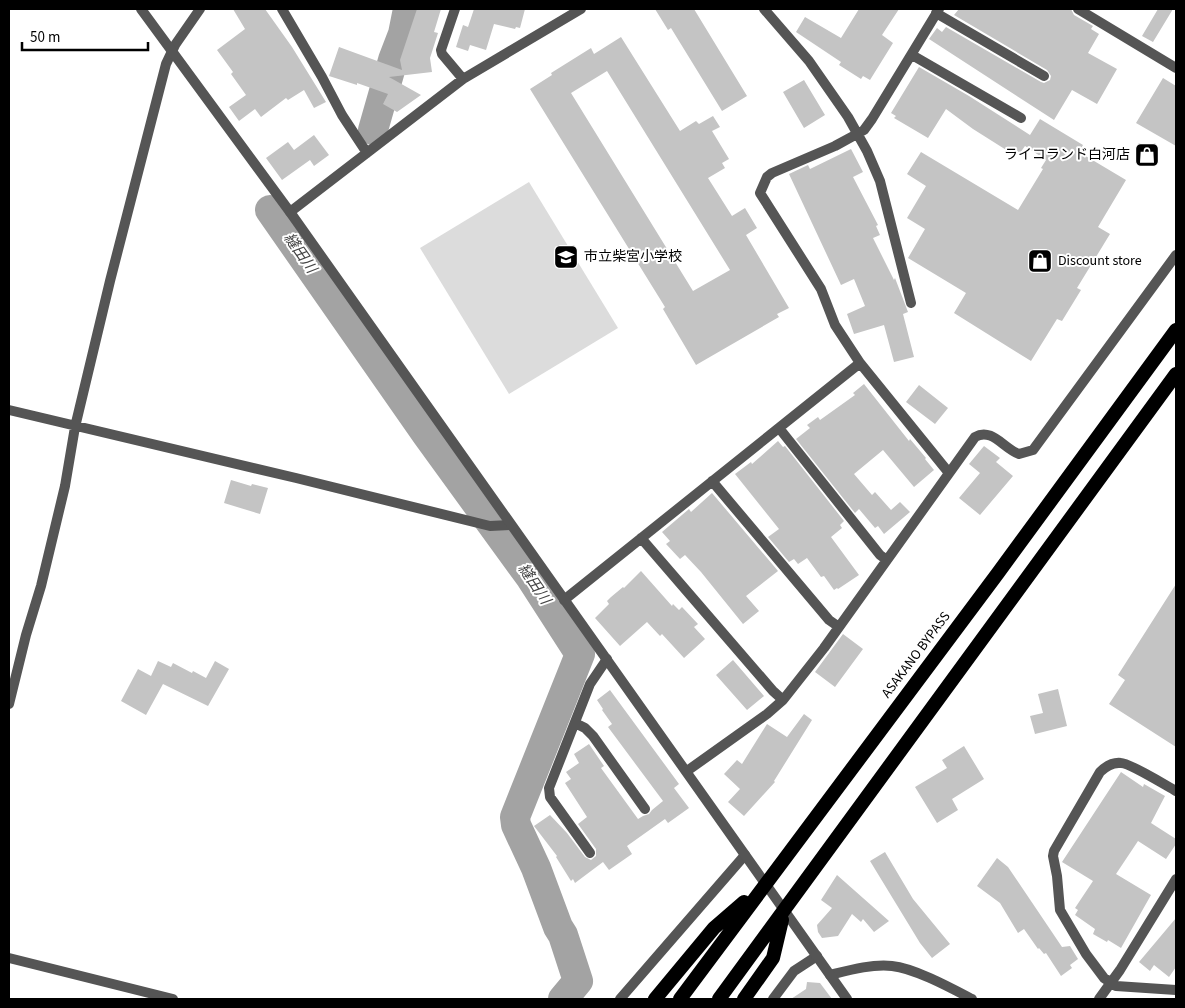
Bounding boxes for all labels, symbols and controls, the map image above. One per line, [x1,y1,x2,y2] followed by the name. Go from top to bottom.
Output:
[22,20,149,52] scale bar
[30,27,60,48] text: 50 m
[1134,142,1160,168] shop icon: ライコランド白河店
[1004,145,1130,165] place label: ライコランド白河店
[278,229,323,279] water label: 縫田川
[553,244,579,270] school or university icon: 市立柴宮小学校
[584,247,682,267] place label: 市立柴宮小学校
[1027,248,1053,274] shop icon: Discount store
[1058,251,1142,271] place label: Discount store
[513,559,556,610] water label: 縫田川
[877,608,955,702] street label: ASAKANO BYPASS

